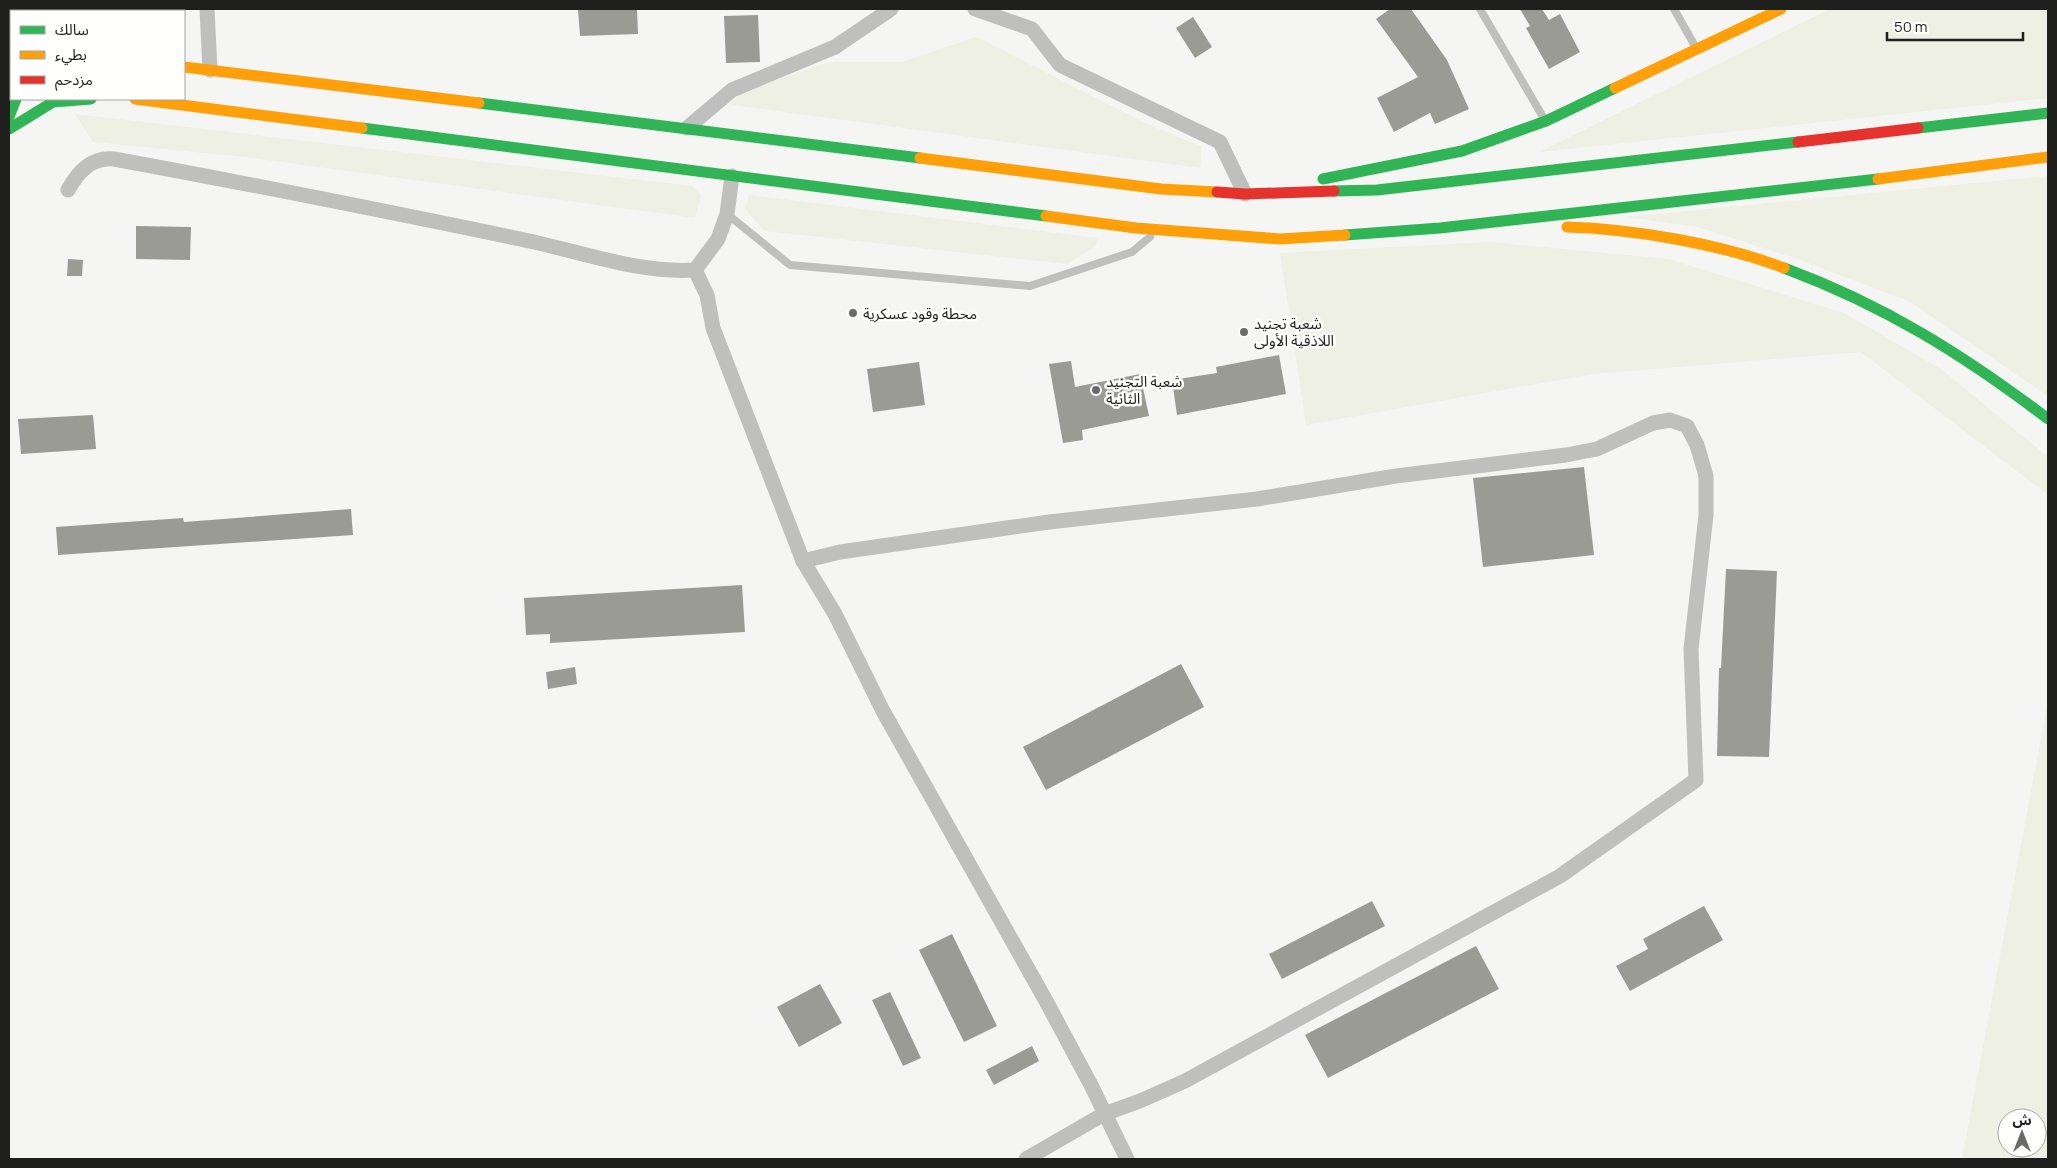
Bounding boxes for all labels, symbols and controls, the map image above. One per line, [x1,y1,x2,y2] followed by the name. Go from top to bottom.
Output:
[10,10,185,100] legend
[1887,10,2023,42] scale bar
[1894,16,1928,37] text: 50 m
[55,19,89,40] text: سالك
[55,44,87,66] text: بطيء
[55,69,93,91] text: مزدحم
[863,303,977,324] place label: محطة وقود عسكرية
[847,307,859,319] marker: محطة وقود عسكرية
[1254,313,1334,351] place label: شعبة تجنيد اللاذقية الأولى
[1238,326,1250,338] marker: شعبة تجنيد اللاذقية الأولى
[1106,371,1183,409] place label: شعبة التجنيد الثانية
[1090,384,1102,396] marker: شعبة التجنيد الثانية
[1997,1108,2047,1158] north arrow
[2012,1110,2032,1129] text: ش

